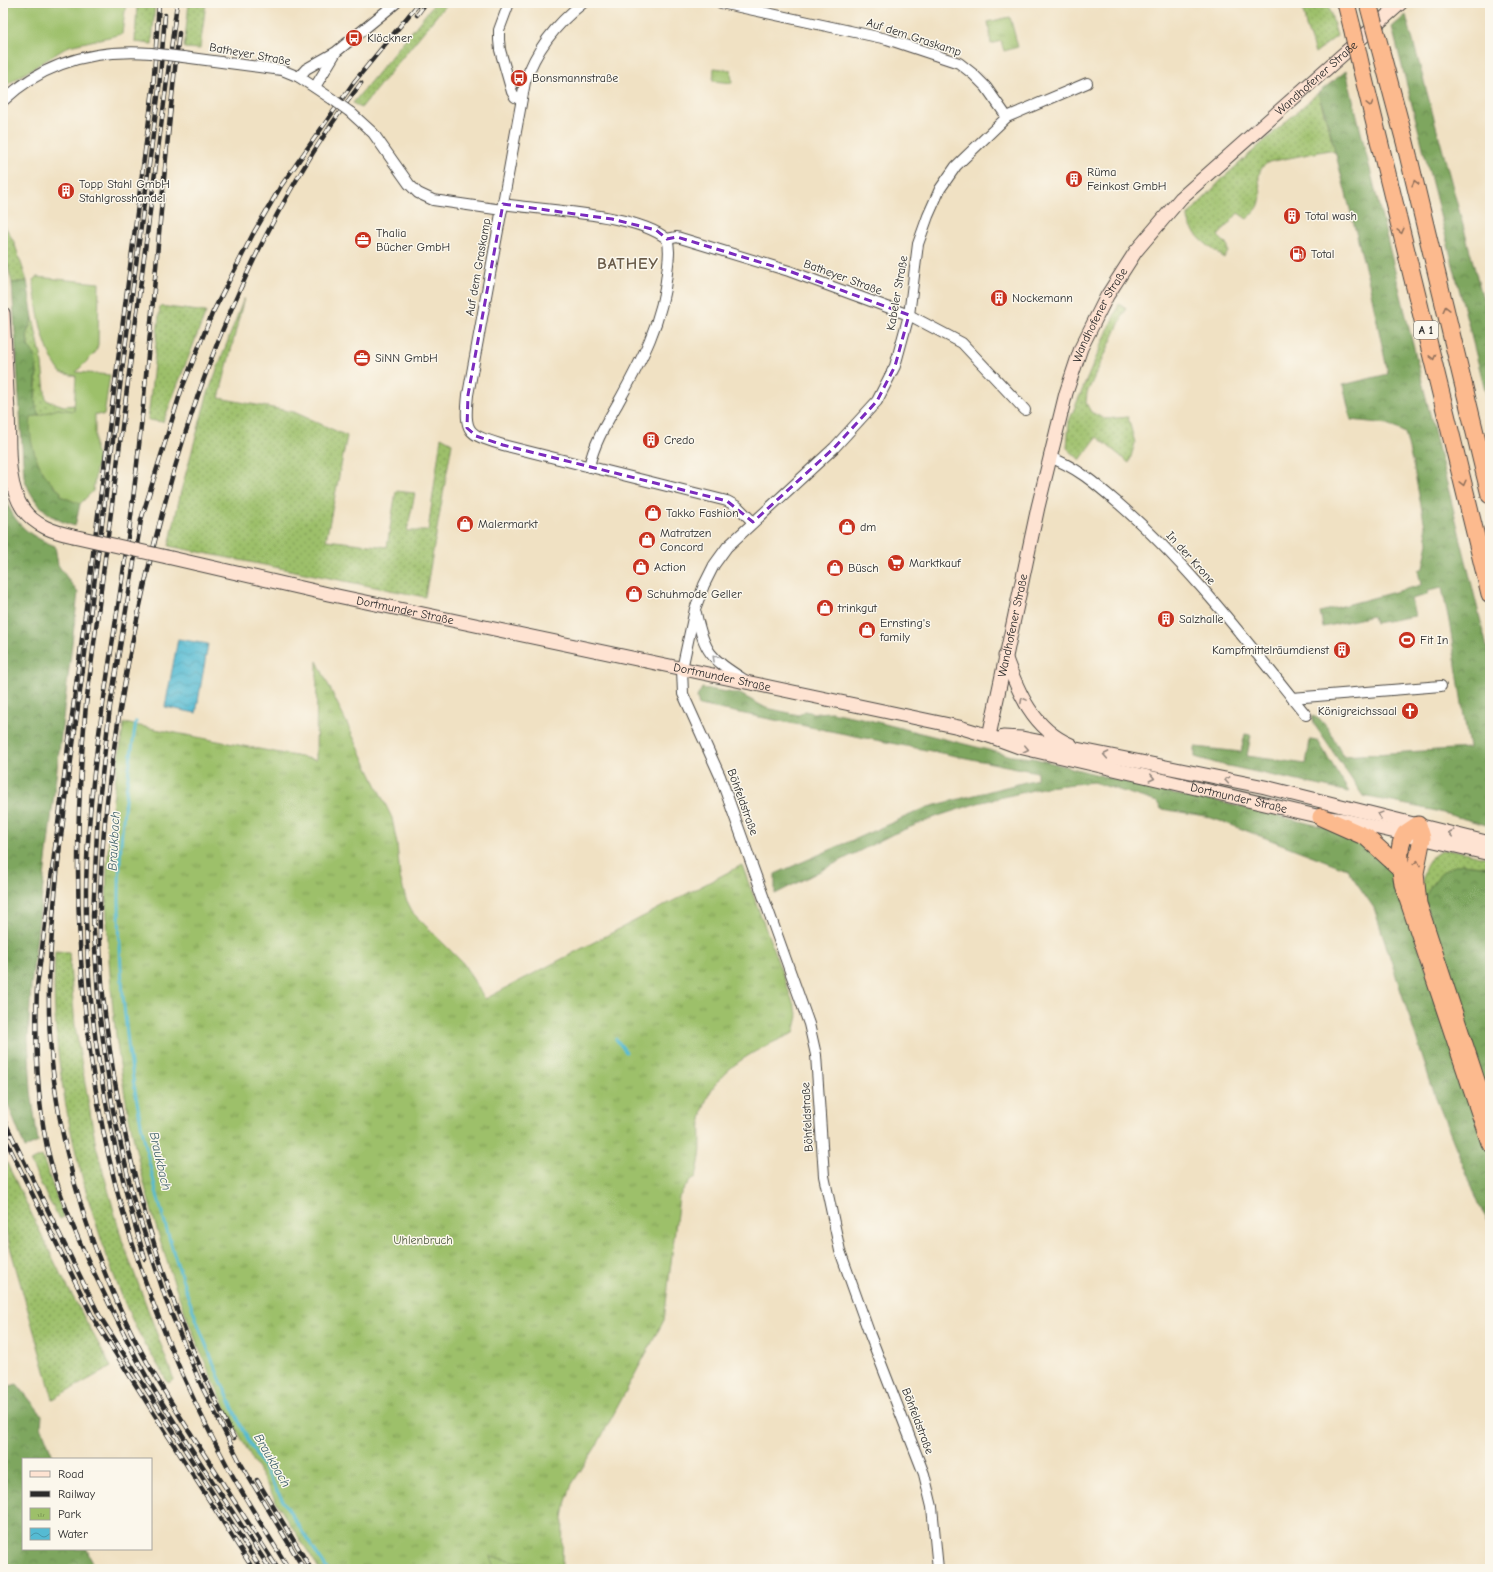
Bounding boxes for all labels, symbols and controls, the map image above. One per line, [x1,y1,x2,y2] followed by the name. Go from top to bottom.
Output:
[865,15,963,59] street label: Auf dem Graskamp
[344,28,364,48] bus stop icon: Klöckner
[367,31,412,45] place label: Klöckner
[1272,38,1360,118] street label: Wandhofener Straße
[208,40,292,68] street label: Batheyer Straße
[509,68,529,88] bus stop icon: Bonsmannstraße
[532,71,618,85] place label: Bonsmannstraße
[1365,101,1374,108] one-way arrow
[1087,165,1166,193] place label: Rüma Feinkost GmbH
[1064,169,1084,189] building icon: Rüma Feinkost GmbH
[79,177,170,205] place label: Topp Stahl GmbH Stahlgrosshandel
[1412,180,1420,186] one-way arrow
[56,181,76,201] building icon: Topp Stahl GmbH Stahlgrosshandel
[1282,206,1302,226] building icon: Total wash
[1305,209,1357,223] place label: Total wash
[462,217,494,317] street label: Auf dem Graskamp
[376,226,450,254] place label: Thalia Bücher GmbH
[1397,227,1405,234] one-way arrow
[353,230,373,250] office icon: Thalia Bücher GmbH
[1288,244,1308,264] fuel station icon: Total
[1311,247,1334,261] place label: Total
[884,254,910,332] street label: Kabeler Straße
[597,255,659,273] district label: BATHEY
[802,256,884,298] street label: Batheyer Straße
[1070,265,1130,364] street label: Wandhofener Straße
[989,288,1009,308] building icon: Nockemann
[1012,291,1073,305] place label: Nockemann
[1442,306,1451,313] one-way arrow
[1414,321,1438,339] road number: A 1
[352,348,372,368] office icon: SiNN GmbH
[375,351,438,365] place label: SiNN GmbH
[1428,353,1436,360] one-way arrow
[641,430,661,450] building icon: Credo
[664,433,695,447] place label: Credo
[1459,480,1467,486] one-way arrow
[643,503,663,523] shop icon: Takko Fashion
[666,506,739,520] place label: Takko Fashion
[455,514,475,534] shop icon: Malermarkt
[478,517,538,531] place label: Malermarkt
[837,517,857,537] shop icon: dm
[860,520,876,534] place label: dm
[660,526,711,554] place label: Matratzen Concord
[1163,529,1219,587] street label: In der Krone
[637,530,657,550] shop icon: Matratzen Concord
[886,553,906,573] supermarket icon: Marktkauf
[909,556,961,570] place label: Marktkauf
[631,557,651,577] shop icon: Action
[825,558,845,578] shop icon: Büsch
[654,560,686,574] place label: Action
[848,561,879,575] place label: Büsch
[995,573,1031,678] street label: Wandhofener Straße
[624,584,644,604] shop icon: Schuhmode Geller
[647,587,742,601] place label: Schuhmode Geller
[355,593,455,627] street label: Dortmunder Straße
[815,598,835,618] shop icon: trinkgut
[837,601,878,615] place label: trinkgut
[1156,609,1176,629] building icon: Salzhalle
[1179,612,1224,626] place label: Salzhalle
[879,616,930,644] place label: Ernsting's family
[857,620,877,640] shop icon: Ernsting's family
[1397,630,1417,650] sports icon: Fit In
[1420,633,1448,647] place label: Fit In
[1332,640,1352,660] building icon: Kampfmittelräumdienst
[1212,643,1330,657] place label: Kampfmittelräumdienst
[712,656,720,663] one-way arrow
[672,660,772,694] street label: Dortmunder Straße
[1020,697,1028,704] one-way arrow
[1400,701,1420,721] church icon: Königreichssaal
[1318,704,1397,718] place label: Königreichssaal
[1022,744,1029,753] one-way arrow
[1103,752,1110,760] one-way arrow
[724,767,762,837] street label: Böhfeldstraße
[1149,773,1156,782] one-way arrow
[1224,776,1230,784] one-way arrow
[1189,780,1289,816] street label: Dortmunder Straße
[104,811,123,871] water label: Braukbach
[1377,811,1384,819] one-way arrow
[1448,829,1454,837] one-way arrow
[1412,860,1421,866] one-way arrow
[798,1082,816,1152] street label: Böhfeldstraße
[147,1130,175,1192] water label: Braukbach
[393,1233,453,1247] park label: Uhlenbruch
[899,1386,937,1456] street label: Böhfeldstraße
[251,1431,294,1490] water label: Braukbach
[22,1458,152,1550] legend
[58,1467,84,1481] text: Road
[58,1487,96,1501] text: Railway
[58,1507,81,1521] text: Park
[58,1527,88,1541] text: Water

